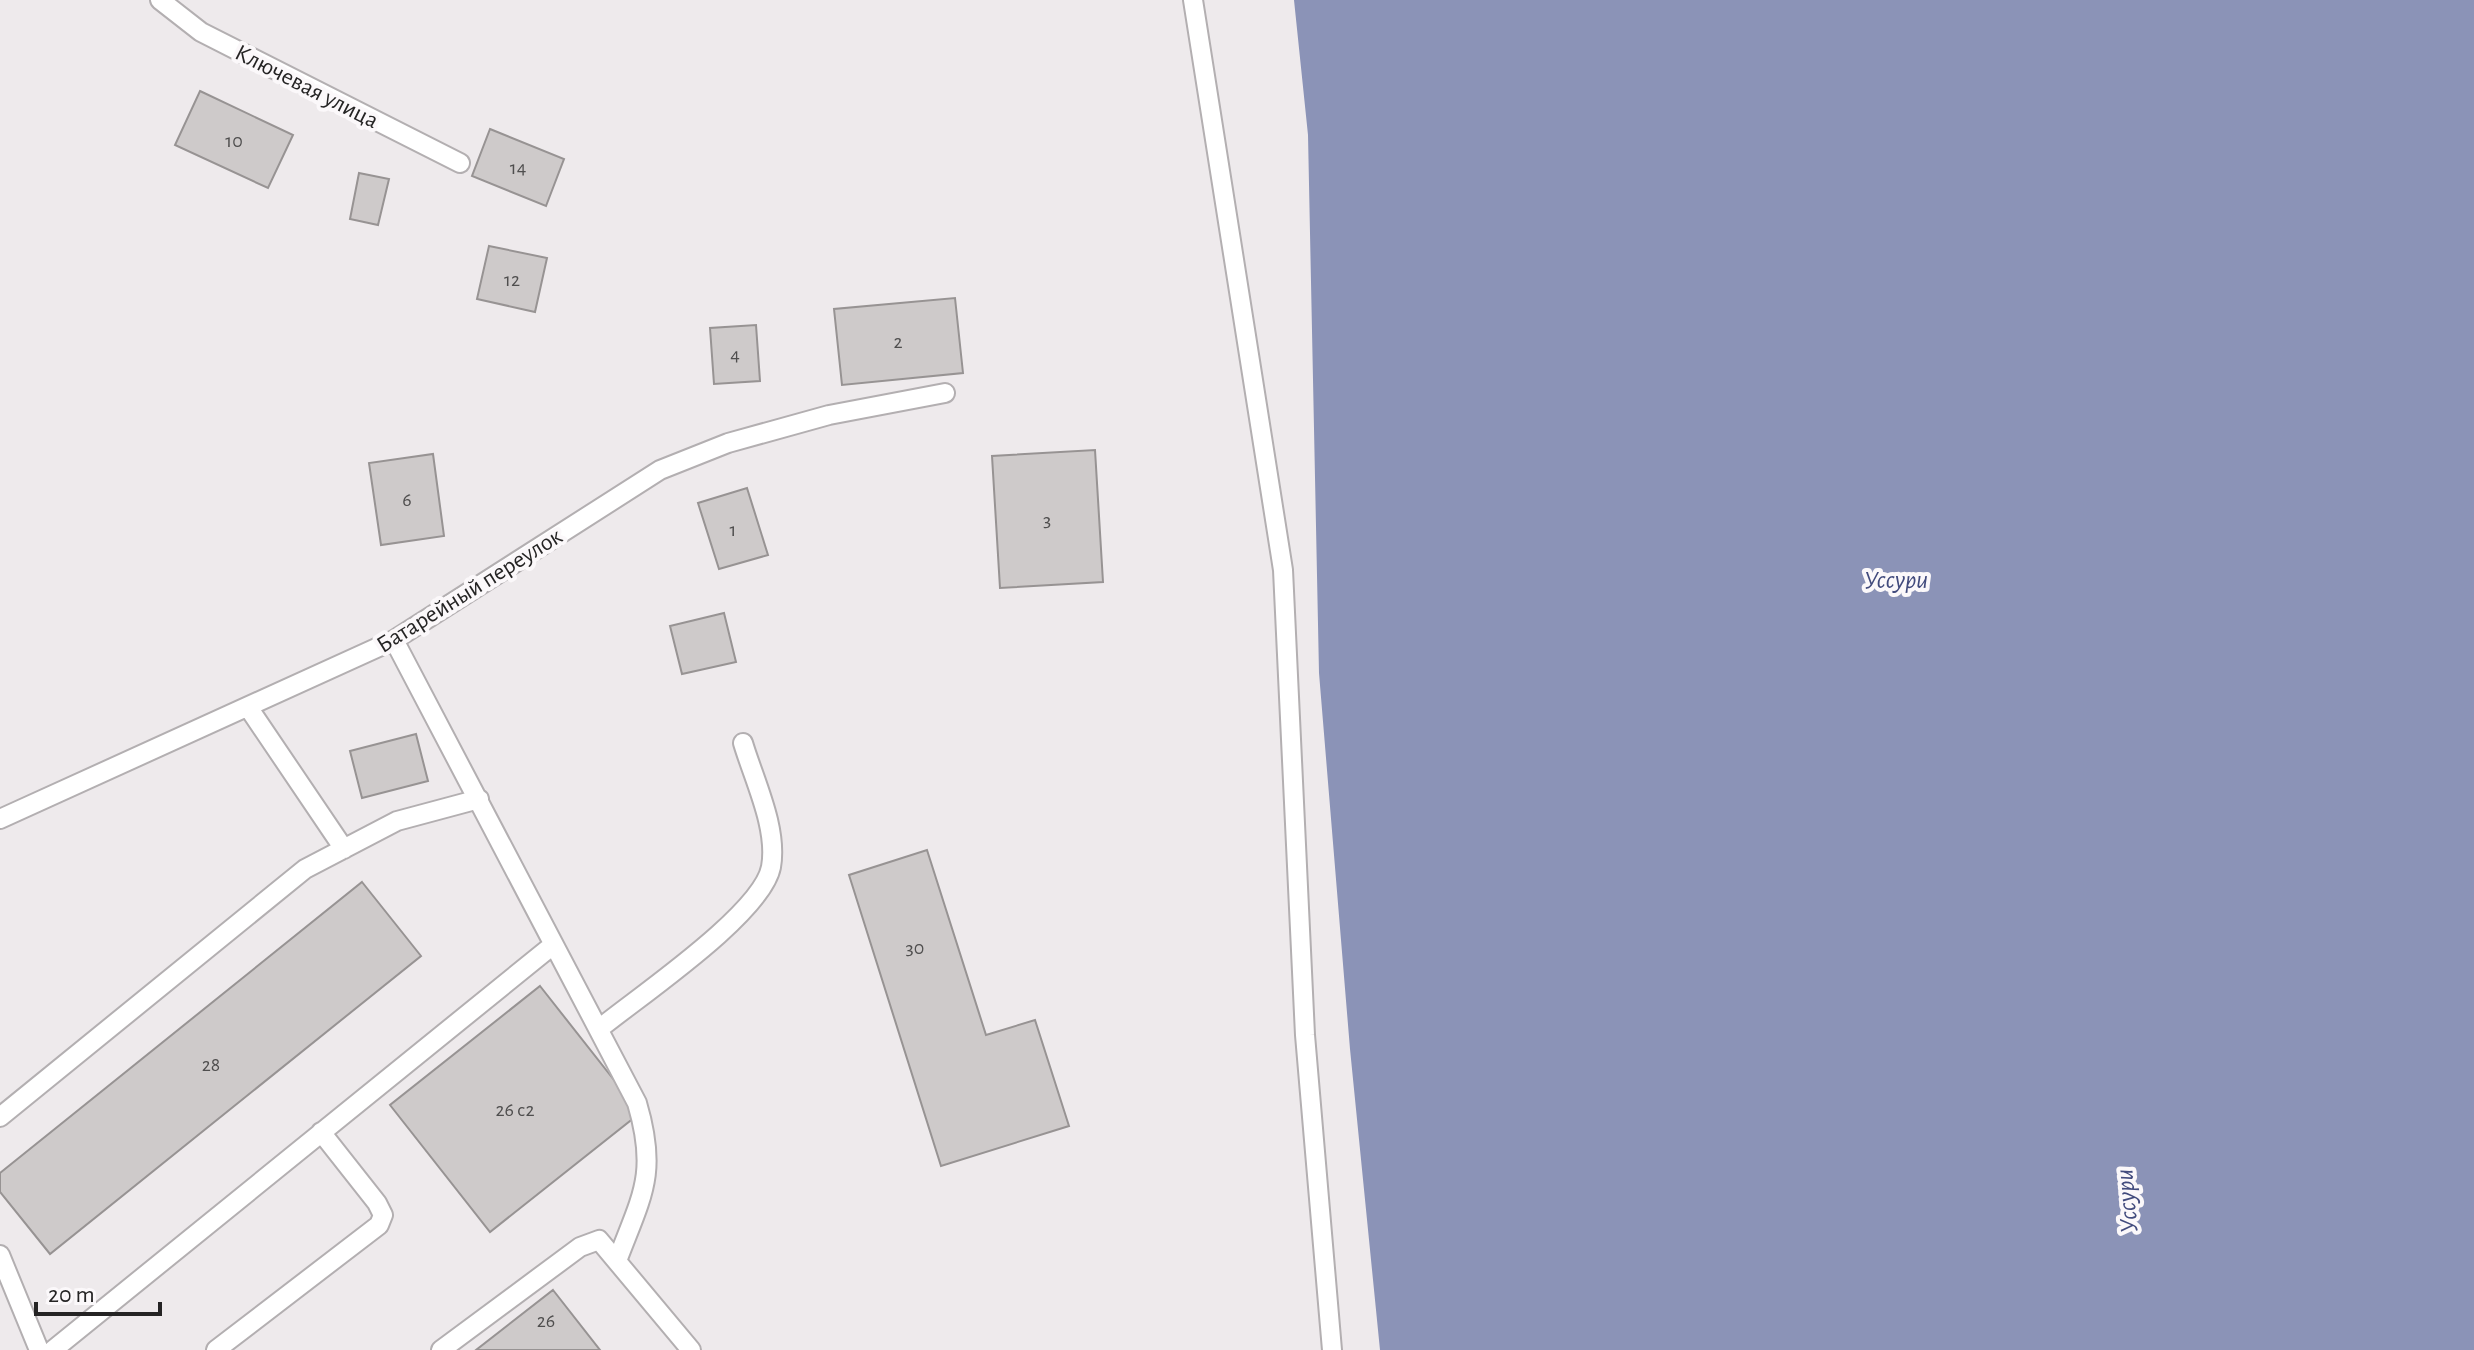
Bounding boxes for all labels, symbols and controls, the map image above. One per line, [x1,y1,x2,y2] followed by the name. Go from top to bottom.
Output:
[231,40,382,133] street label: Ключевая улица
[225,131,243,151] house number: 10
[510,158,526,178] house number: 14
[504,270,520,290] house number: 12
[893,332,903,352] house number: 2
[730,345,740,365] house number: 4
[402,490,412,510] house number: 6
[1043,510,1051,530] house number: 3
[730,520,736,540] house number: 1
[373,524,566,658] street label: Батарейный переулок
[1864,567,1928,593] water label: Уссури
[906,938,924,958] house number: 30
[202,1055,220,1075] house number: 28
[496,1100,534,1120] house number: 26 с2
[2111,1168,2143,1234] water label: Уссури
[36,1266,160,1316] scale bar
[48,1283,95,1307] text: 20 m
[537,1311,555,1331] house number: 26

